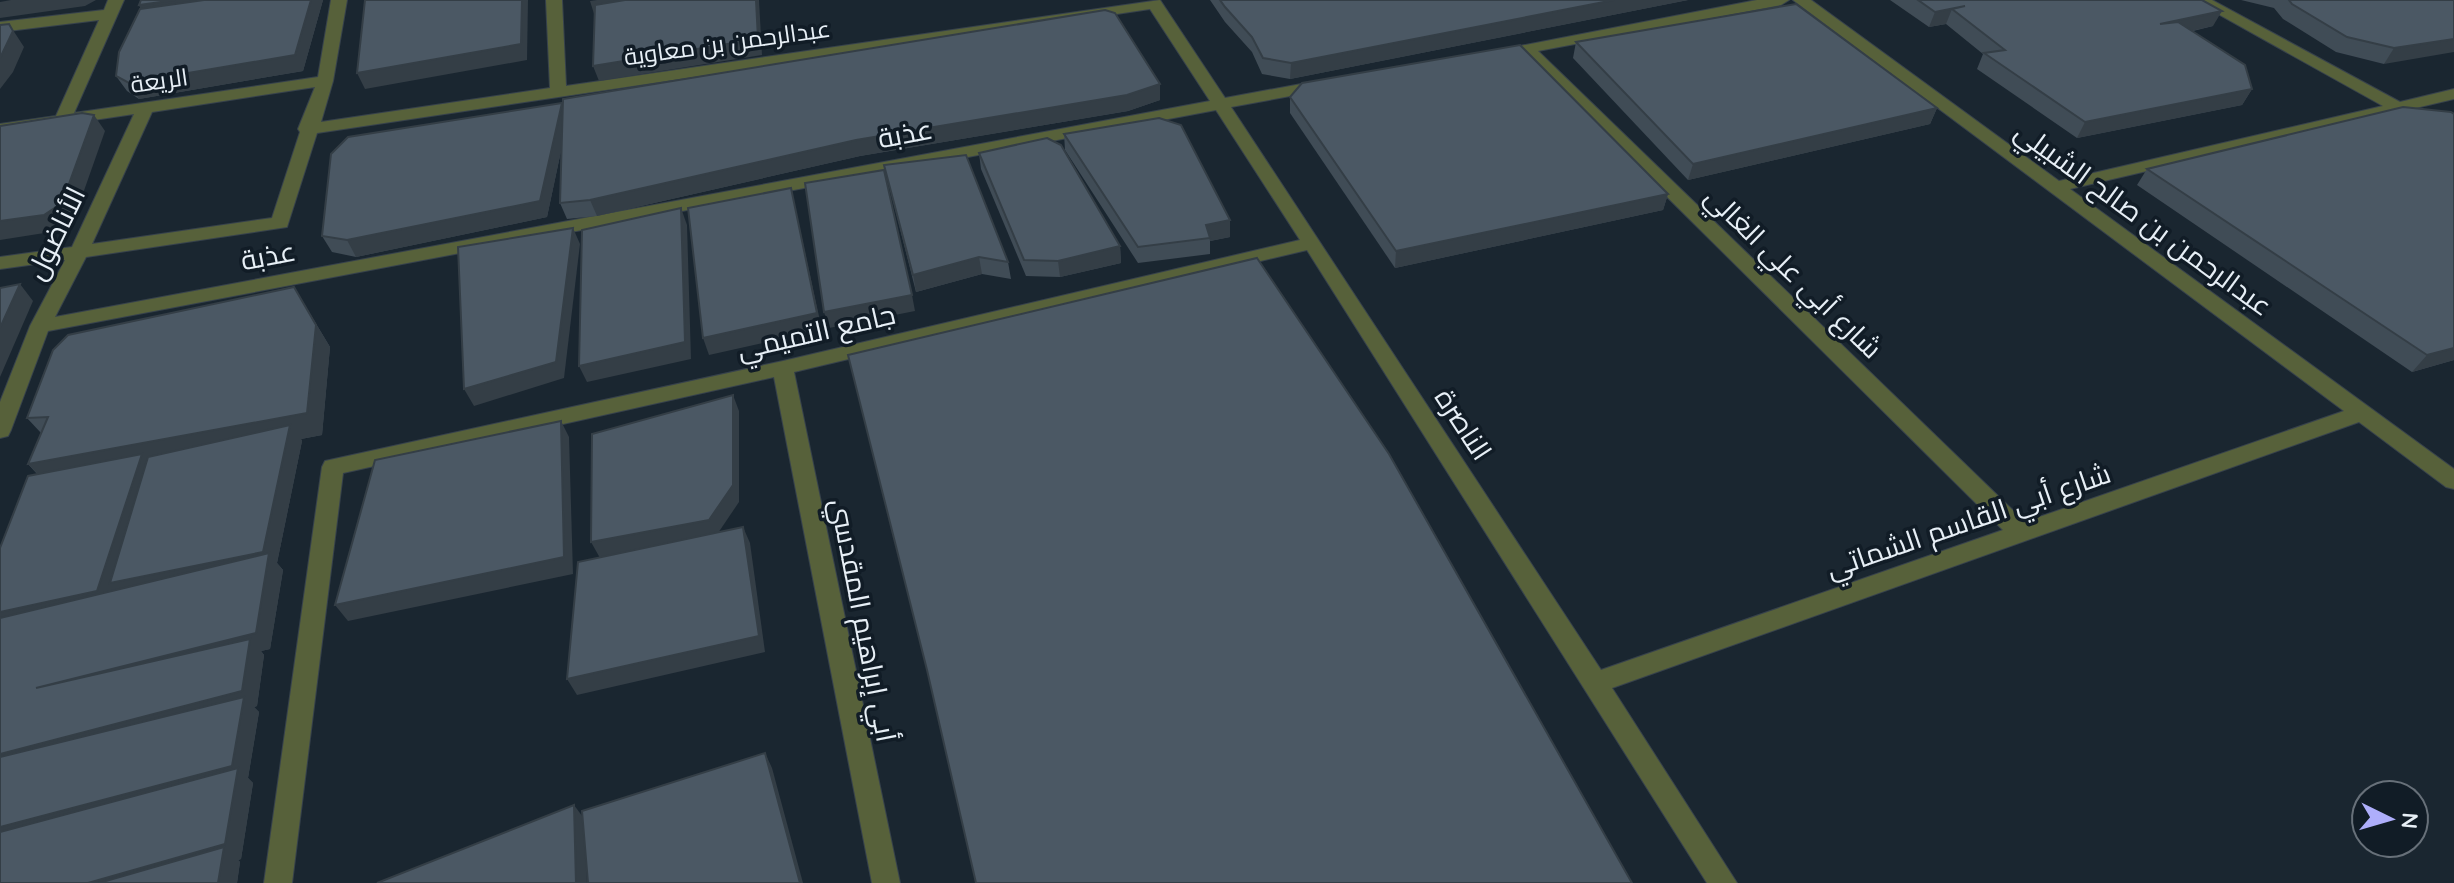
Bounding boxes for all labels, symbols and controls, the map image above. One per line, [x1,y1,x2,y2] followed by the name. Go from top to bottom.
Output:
[622,13,832,71] street label: عبدالرحمن بن معاوية
[128,61,190,99] street label: الريعة
[875,111,935,155] street label: عذبة
[2006,113,2279,327] street label: عبدالرحمن بن صالح الشبيلي
[1695,179,1890,369] street label: شارع أبي علي الغالي
[18,181,92,285] street label: الأناضول
[238,233,298,277] street label: عذبة
[733,296,900,371] street label: جامع التميمي
[1428,382,1500,466] street label: الناصرة
[1821,455,2117,590] street label: شارع أبي القاسم الشماتي
[818,495,905,746] street label: أبي إبراهيم المقدسي
[2350,779,2430,859] north arrow
[2395,811,2425,830] text: N

